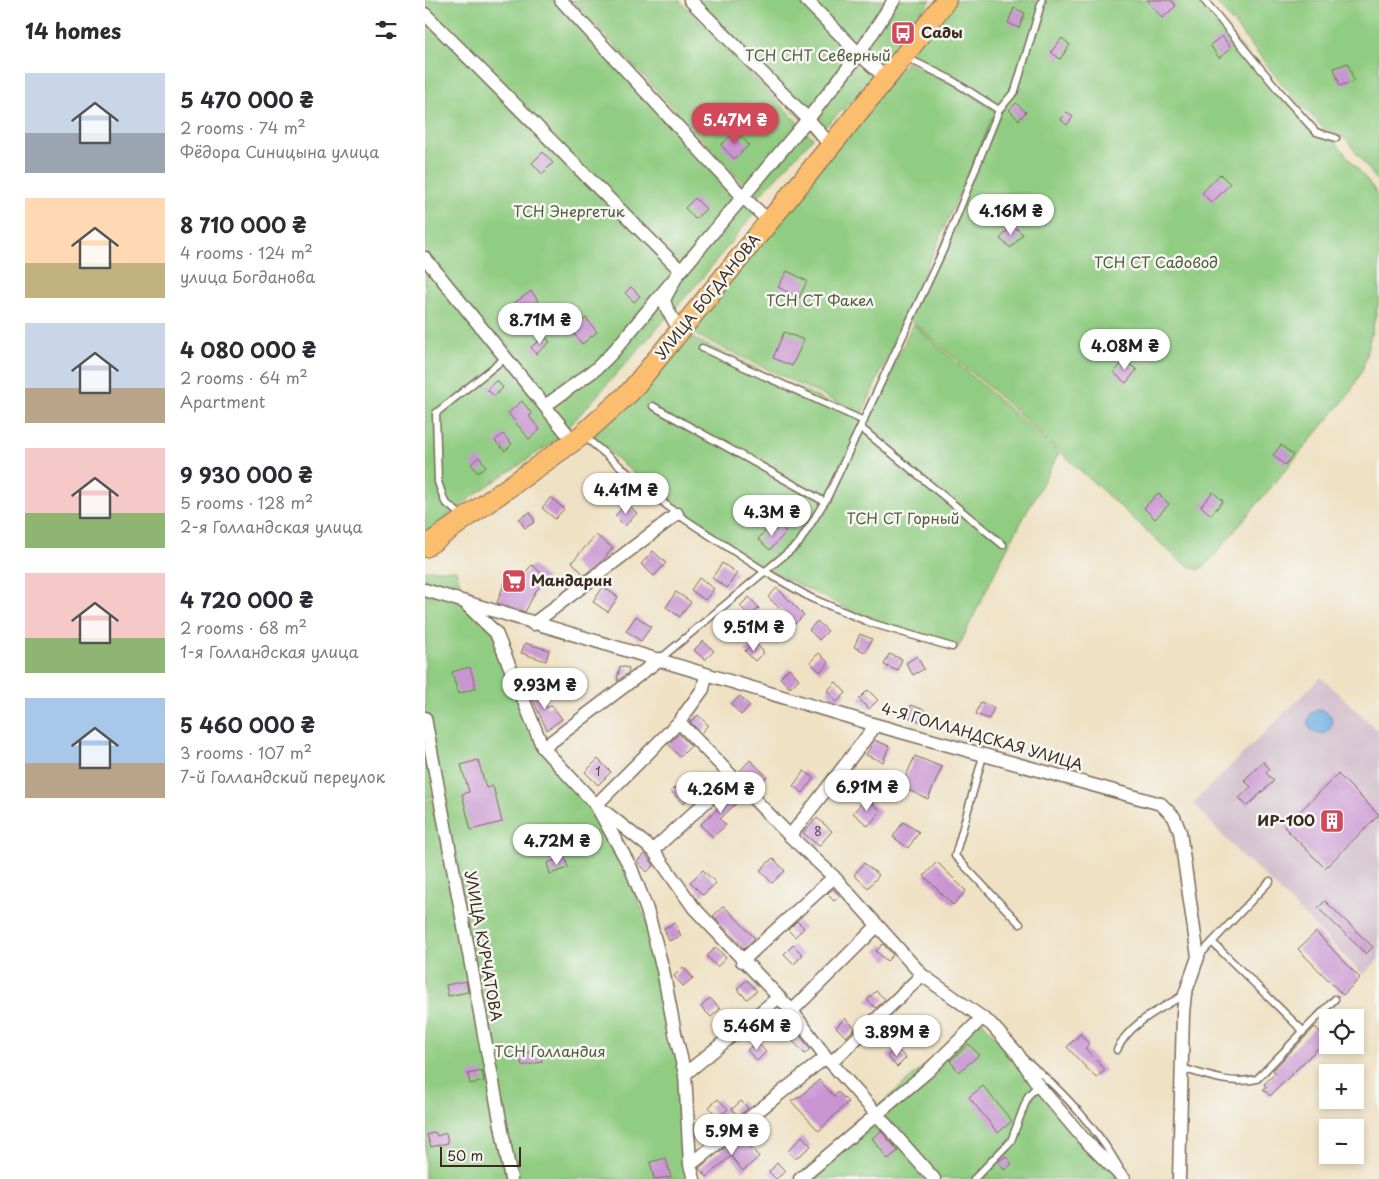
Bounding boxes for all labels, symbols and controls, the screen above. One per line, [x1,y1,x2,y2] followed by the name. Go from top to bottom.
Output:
[25,14,121,46] text: 14 homes
[372,16,400,44] icon: filters
[890,20,916,46] bus stop icon: Сады
[921,20,963,43] place label: Сады
[745,43,891,66] park label: ТСН СНТ Северный
[180,83,314,115] text: 5 470 000 ₴
[65,93,125,153] icon: home
[689,102,781,145] pin: 5.47M ₴
[703,107,767,131] text: 5.47M ₴
[180,115,306,139] text: 2 rooms · 74 m²
[180,139,379,163] text: Фёдора Синицына улица
[965,194,1057,236] pin: 4.16M ₴
[979,198,1043,222] text: 4.16M ₴
[513,199,625,222] park label: ТСН Энергетик
[180,208,307,240] text: 8 710 000 ₴
[65,218,125,278] icon: home
[649,228,765,364] street label: УЛИЦА БОГДАНОВА
[180,240,313,264] text: 4 rooms · 124 m²
[1094,250,1218,273] park label: ТСН СТ Садовод
[180,264,315,288] text: улица Богданова
[766,288,874,311] park label: ТСН СТ Факел
[494,302,586,345] pin: 8.71M ₴
[509,307,571,331] text: 8.71M ₴
[1079,328,1171,371] pin: 4.08M ₴
[180,333,316,365] text: 4 080 000 ₴
[1091,333,1159,357] text: 4.08M ₴
[65,343,125,403] icon: home
[180,365,308,389] text: 2 rooms · 64 m²
[180,389,265,413] text: Apartment
[180,458,313,490] text: 9 930 000 ₴
[65,468,125,528] icon: home
[580,472,672,515] pin: 4.41M ₴
[594,477,658,501] text: 4.41M ₴
[180,490,313,514] text: 5 rooms · 128 m²
[731,494,813,537] pin: 4.3M ₴
[744,499,800,523] text: 4.3M ₴
[847,506,960,529] park label: ТСН СТ Горный
[180,514,363,538] text: 2-я Голландская улица
[501,568,527,594] supermarket icon: Мандарин
[531,568,612,591] place label: Мандарин
[180,583,313,615] text: 4 720 000 ₴
[65,593,125,653] icon: home
[708,610,800,652] pin: 9.51M ₴
[724,614,784,638] text: 9.51M ₴
[180,615,307,639] text: 2 rooms · 68 m²
[180,639,359,663] text: 1-я Голландская улица
[499,668,591,710] pin: 9.93M ₴
[513,672,577,696] text: 9.93M ₴
[879,696,1086,775] street label: 4-Я ГОЛЛАНДСКАЯ УЛИЦА
[180,708,315,740] text: 5 460 000 ₴
[65,718,125,778] icon: home
[180,740,312,764] text: 3 rooms · 107 m²
[595,762,601,780] house number: 1
[180,764,385,788] text: 7-й Голландский переулок
[821,770,913,812] pin: 6.91M ₴
[675,772,767,814] pin: 4.26M ₴
[836,774,898,798] text: 6.91M ₴
[687,776,755,800] text: 4.26M ₴
[1257,808,1315,831] place label: ИР-100
[1319,808,1345,834] building icon: ИР-100
[814,822,822,840] house number: 8
[511,824,603,866] pin: 4.72M ₴
[524,828,590,852] text: 4.72M ₴
[460,869,509,1023] street label: УЛИЦА КУРЧАТОВА
[711,1008,803,1051] pin: 5.46M ₴
[1319,1009,1364,1164] map controls
[1319,1009,1364,1054] button: locate
[723,1013,791,1037] text: 5.46M ₴
[851,1014,943,1057] pin: 3.89M ₴
[864,1019,930,1043] text: 3.89M ₴
[494,1039,606,1062] park label: ТСН Голландия
[1319,1064,1364,1109] button: +
[691,1114,773,1156] pin: 5.9M ₴
[705,1118,759,1142] text: 5.9M ₴
[1319,1119,1364,1164] button: −
[440,1144,521,1167] scale bar
[447,1145,483,1166] text: 50 m

